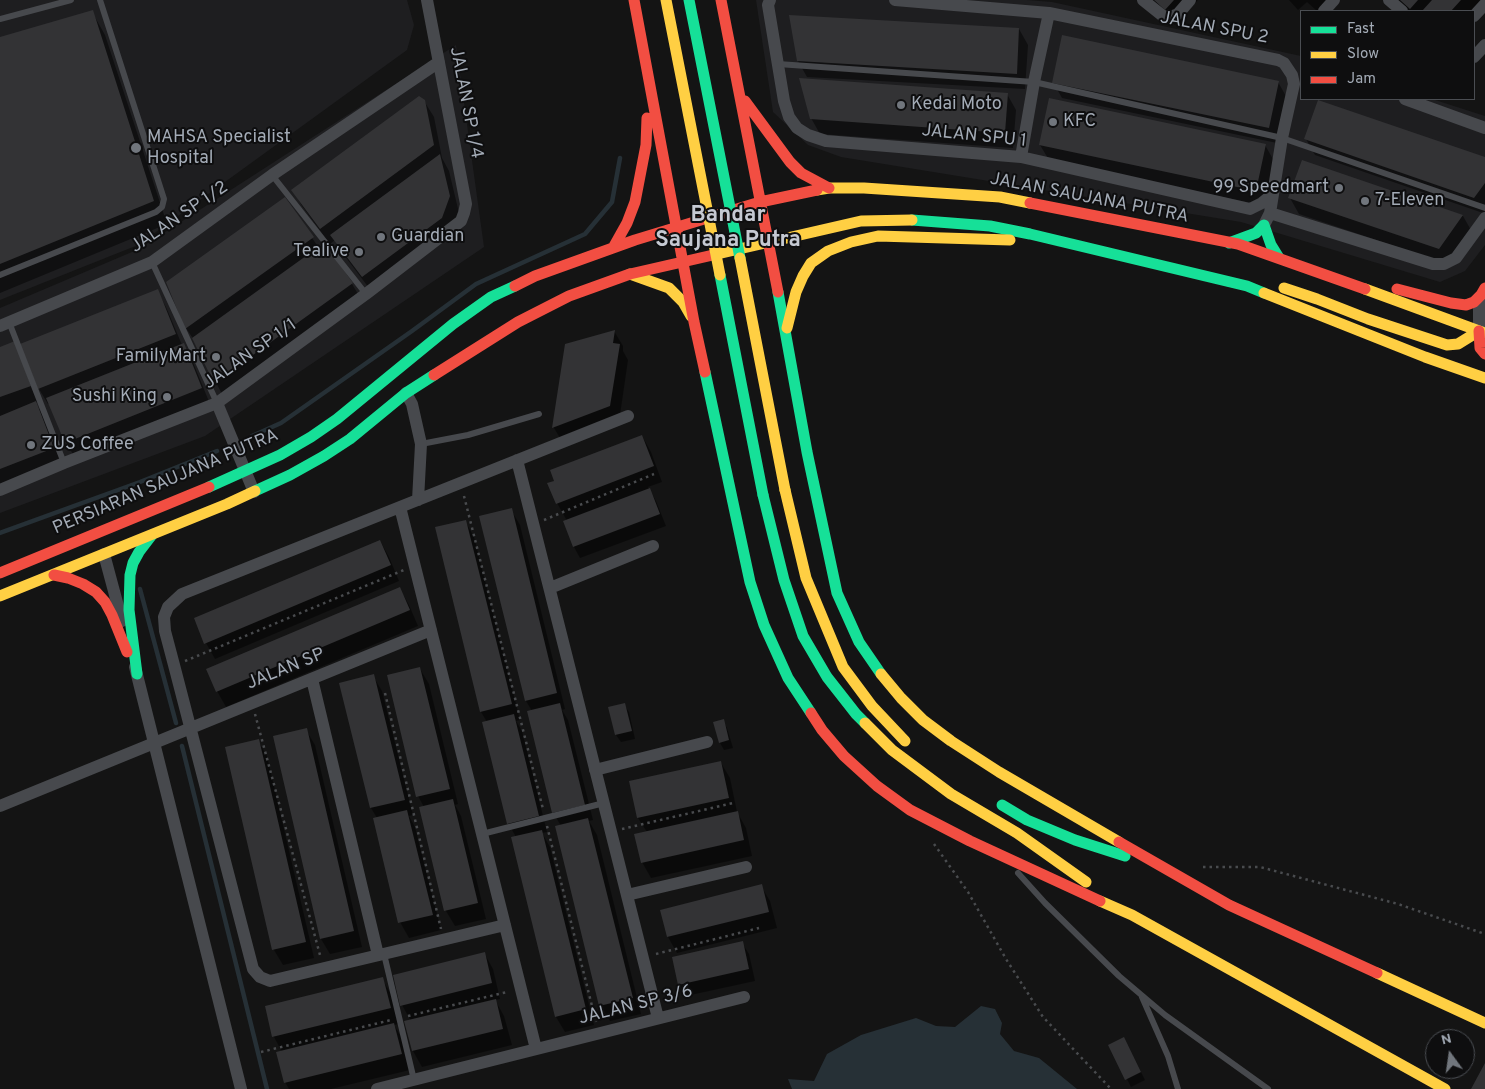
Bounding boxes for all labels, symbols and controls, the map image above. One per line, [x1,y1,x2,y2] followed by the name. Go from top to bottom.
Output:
[1158,8,1270,50] street label: JALAN SPU 2
[1300,10,1475,100] legend
[1347,20,1375,39] text: Fast
[444,45,486,161] street label: JALAN SP 1/4
[1347,45,1379,64] text: Slow
[1347,70,1376,89] text: Jam
[911,94,1002,116] place label: Kedai Moto
[895,99,907,111] marker: Kedai Moto
[1063,111,1096,133] place label: KFC
[1047,116,1059,128] marker: KFC
[920,121,1028,153] street label: JALAN SPU 1
[147,127,291,170] place label: MAHSA Specialist Hospital
[129,141,143,155] marker: MAHSA Specialist Hospital
[988,169,1190,229] street label: JALAN SAUJANA PUTRA
[127,177,233,259] street label: JALAN SP 1/2
[1213,177,1329,199] place label: 99 Speedmart
[1333,182,1345,194] marker: 99 Speedmart
[1375,190,1444,212] place label: 7-Eleven
[1359,195,1371,207] marker: 7-Eleven
[655,204,801,255] district label: Bandar Saujana Putra
[391,226,464,248] place label: Guardian
[375,231,387,243] marker: Guardian
[293,241,349,263] place label: Tealive
[353,246,365,258] marker: Tealive
[200,315,302,395] street label: JALAN SP 1/1
[116,346,206,368] place label: FamilyMart
[210,351,222,363] marker: FamilyMart
[72,386,157,408] place label: Sushi King
[161,391,173,403] marker: Sushi King
[50,426,282,540] street label: PERSIARAN SAUJANA PUTRA
[41,434,134,456] place label: ZUS Coffee
[25,439,37,451] marker: ZUS Coffee
[244,645,328,695] street label: JALAN SP
[577,981,695,1031] street label: JALAN SP 3/6
[1425,1029,1475,1079] north arrow
[1440,1030,1453,1049] text: N

